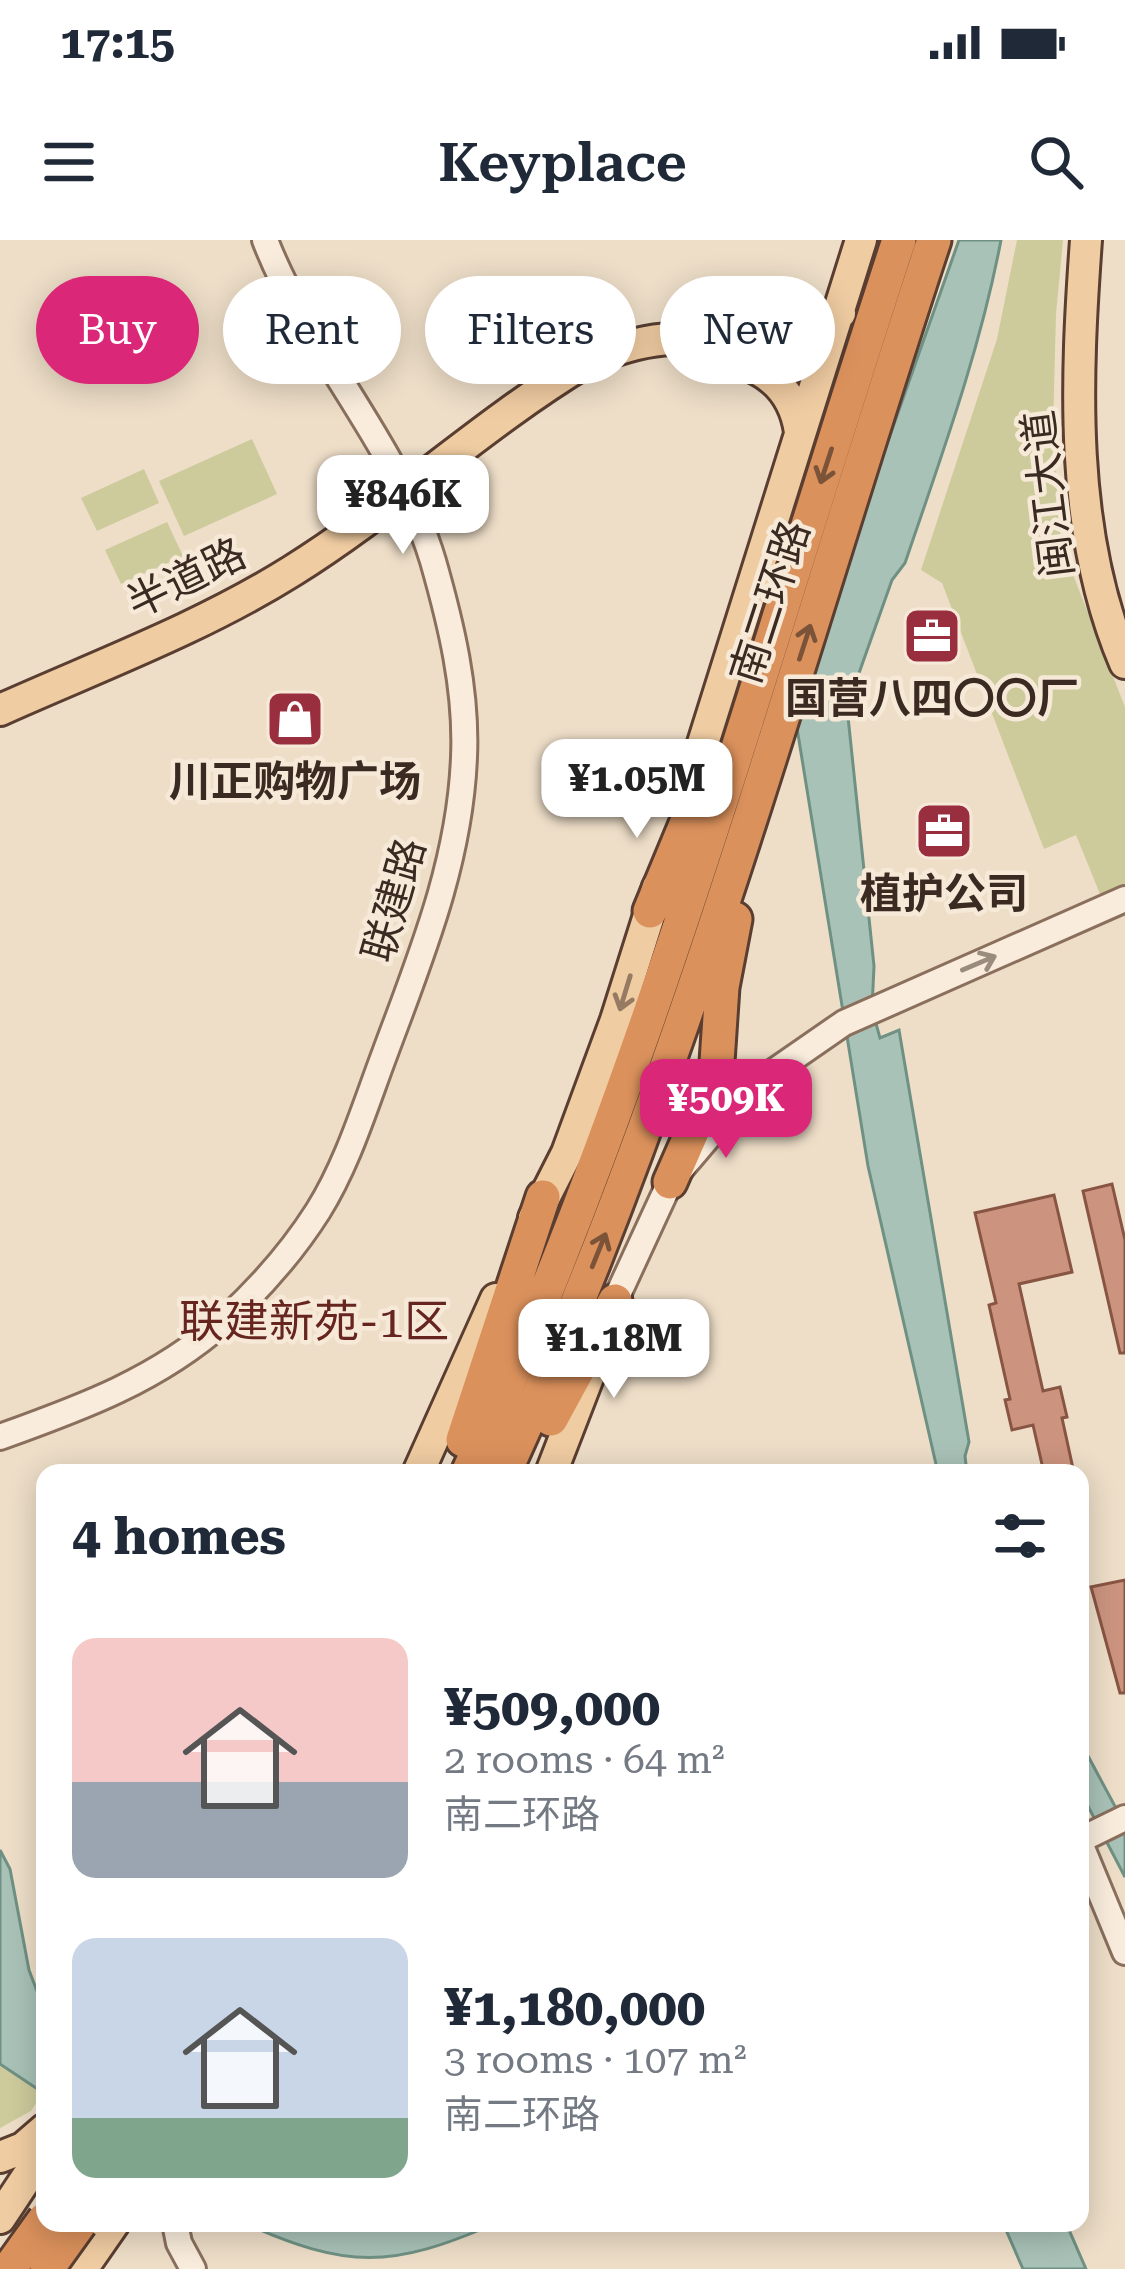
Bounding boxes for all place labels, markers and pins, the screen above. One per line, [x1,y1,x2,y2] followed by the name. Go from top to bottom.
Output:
[319,455,487,557] pin: ¥846K
[901,605,963,667] office icon: 国营八四〇〇厂
[785,674,1079,723] place label: 国营八四〇〇厂
[264,688,326,750] shop icon: 川正购物广场
[539,739,735,841] pin: ¥1.05M
[169,757,421,806] place label: 川正购物广场
[913,800,975,862] office icon: 植护公司
[860,869,1028,918] place label: 植护公司
[642,1059,810,1161] pin: ¥509K
[516,1299,712,1401] pin: ¥1.18M

